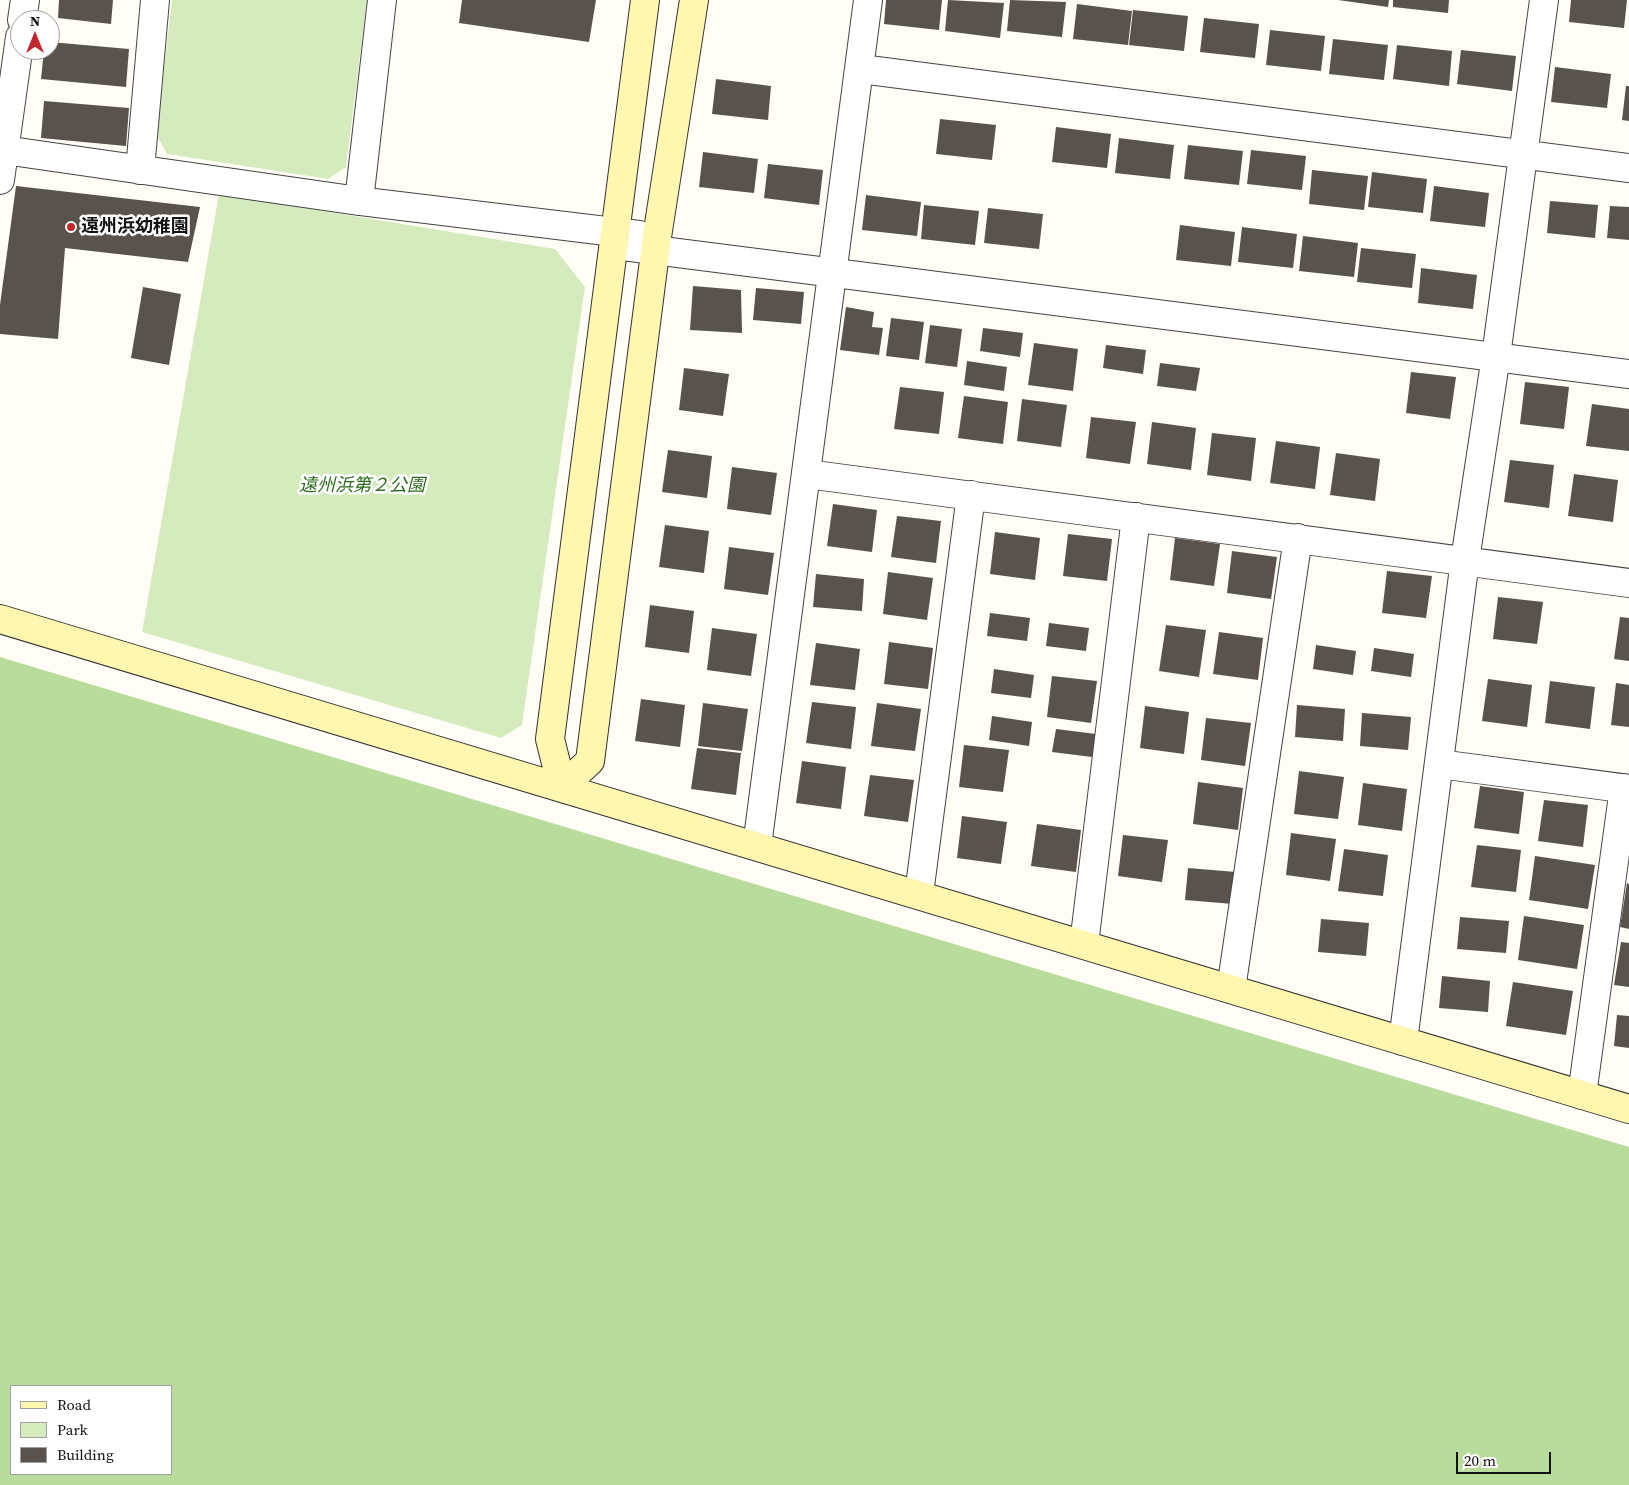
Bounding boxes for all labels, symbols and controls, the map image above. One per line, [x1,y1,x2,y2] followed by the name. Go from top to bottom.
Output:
[10,10,60,60] north arrow
[30,11,40,31] text: N
[81,216,189,238] place label: 遠州浜幼稚園
[65,221,77,233] marker: 遠州浜幼稚園
[299,475,425,497] park label: 遠州浜第２公園
[10,1385,172,1475] legend
[57,1394,91,1415] text: Road
[57,1419,88,1440] text: Park
[1459,1442,1554,1474] scale bar
[57,1444,114,1465] text: Building
[1464,1450,1496,1471] text: 20 m

